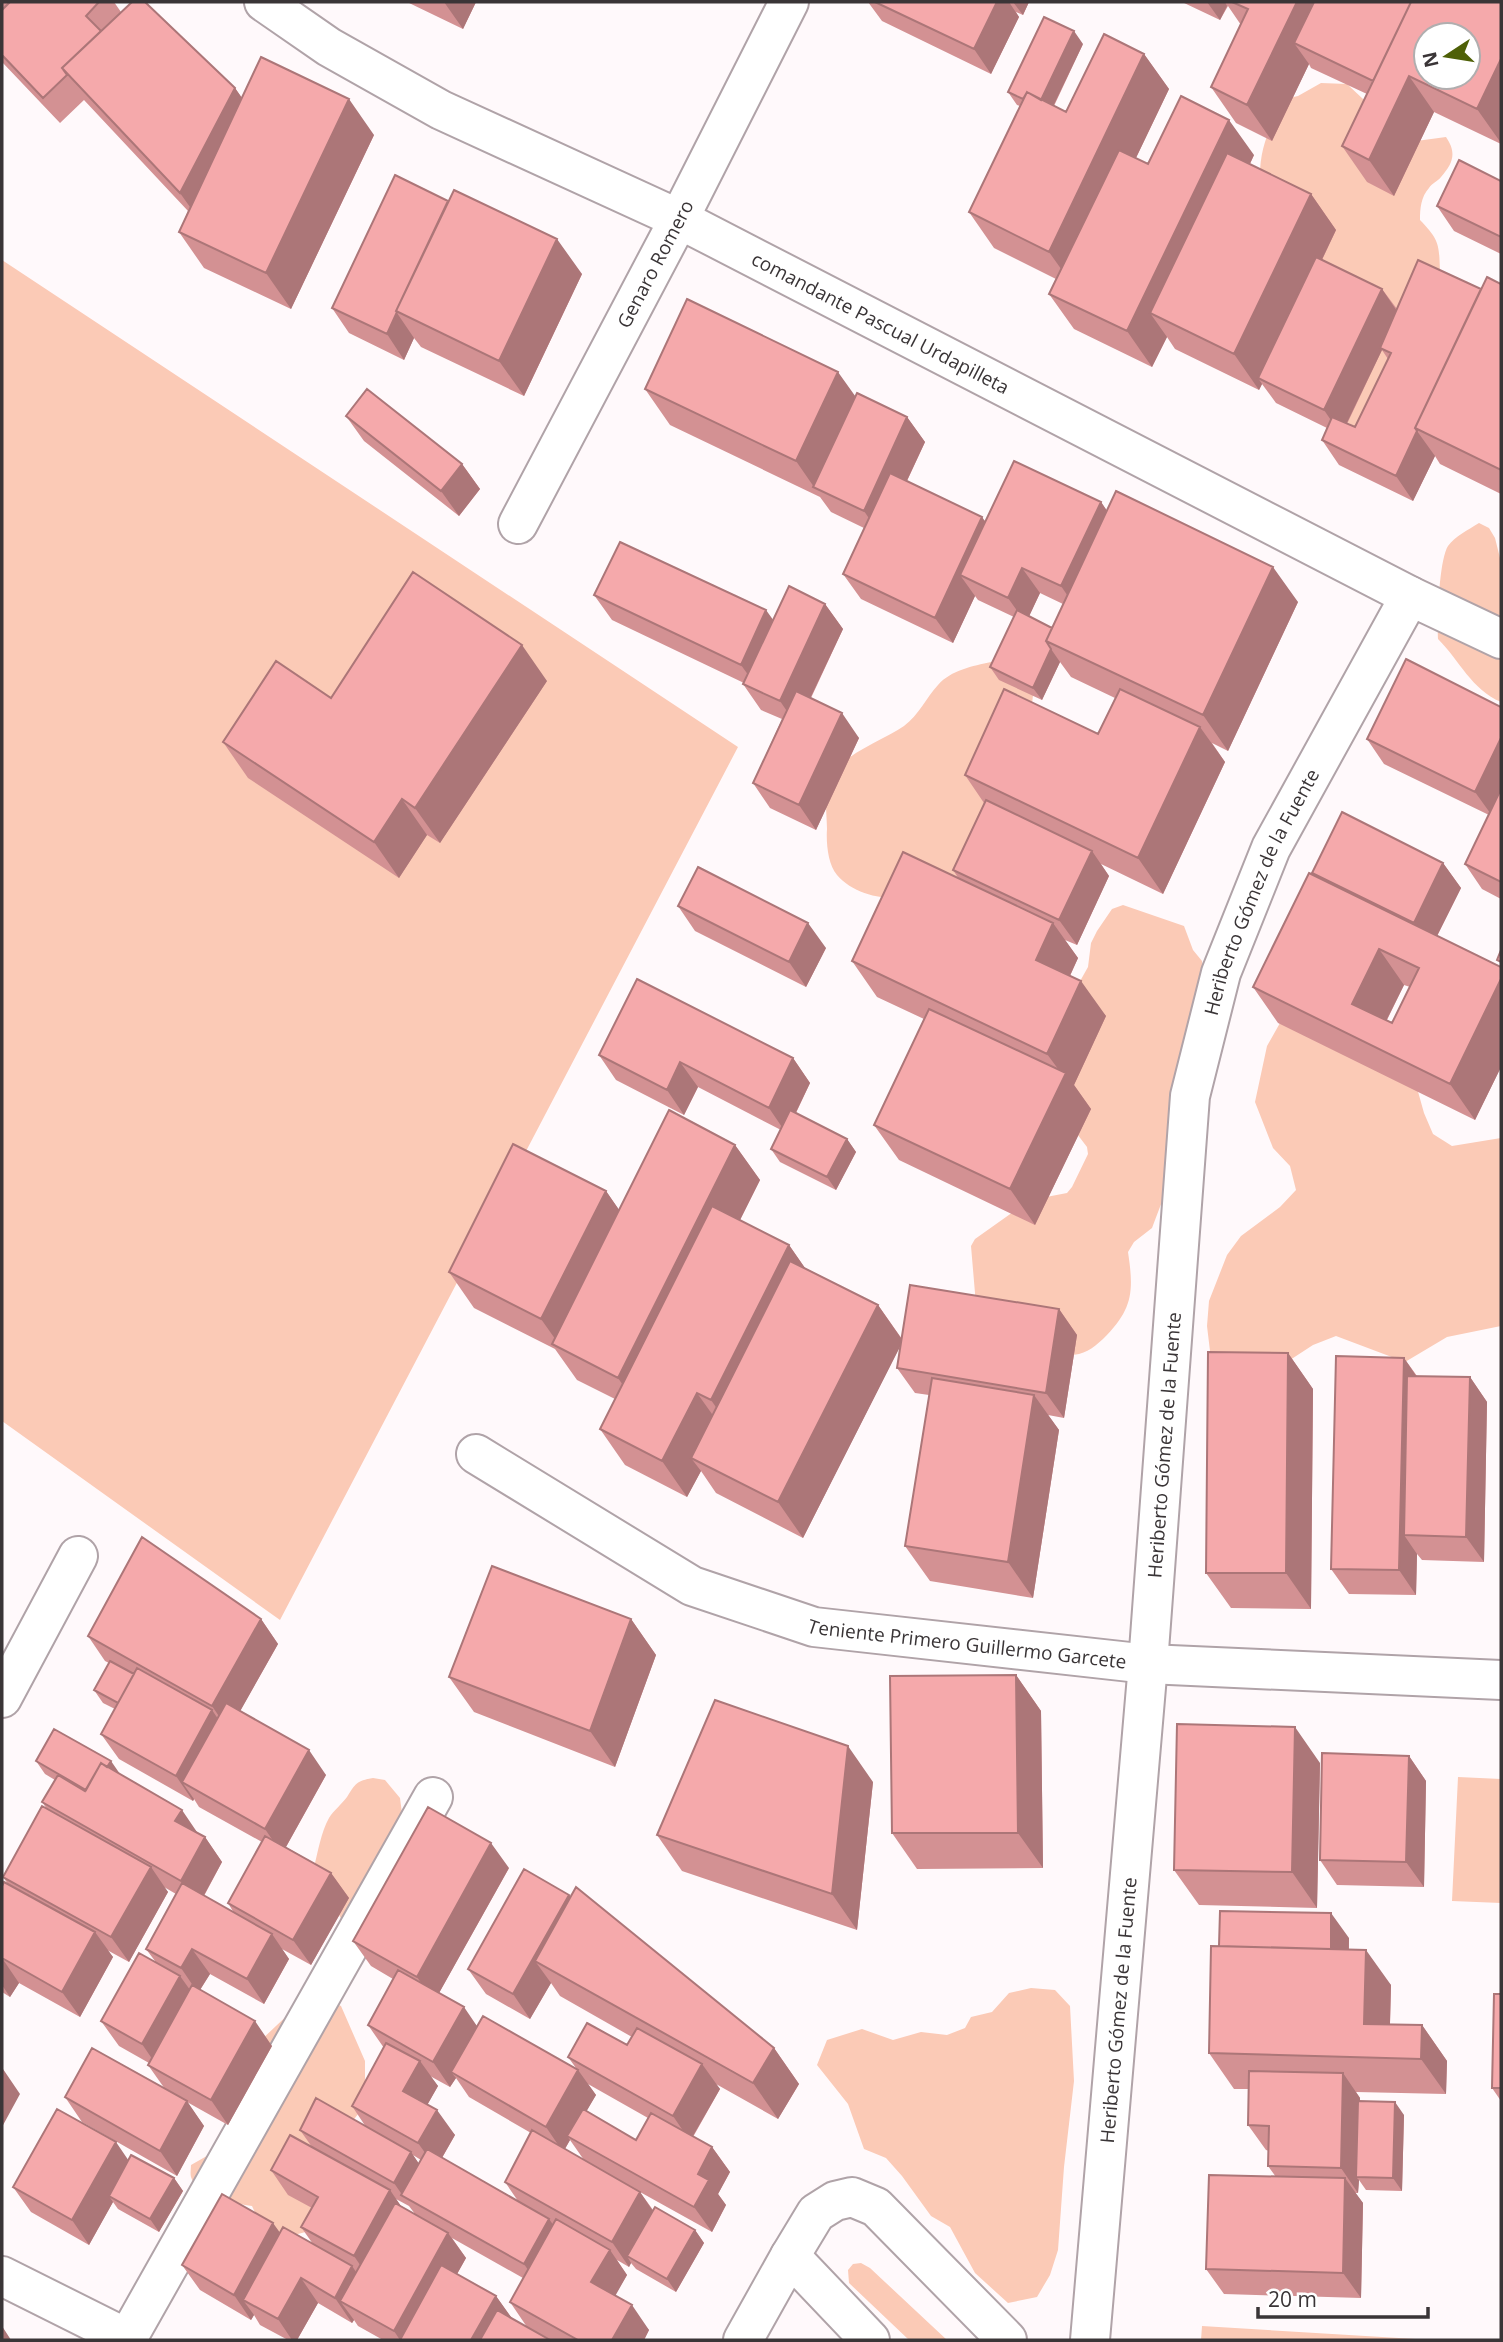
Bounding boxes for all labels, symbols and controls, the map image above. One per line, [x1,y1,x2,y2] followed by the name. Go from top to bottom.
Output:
[1412,21,1482,91] north arrow
[1416,49,1445,70] text: N
[611,195,700,333] street label: Genaro Romero
[747,246,1014,400] street label: comandante Pascual Urdapilleta
[1198,764,1325,1018] street label: Heriberto Gómez de la Fuente
[1141,1311,1187,1579] street label: Heriberto Gómez de la Fuente
[804,1613,1128,1675] street label: Teniente Primero Guillermo Garcete
[1094,1876,1143,2144] street label: Heriberto Gómez de la Fuente
[1258,2276,1428,2320] scale bar
[1268,2285,1317,2313] text: 20 m

